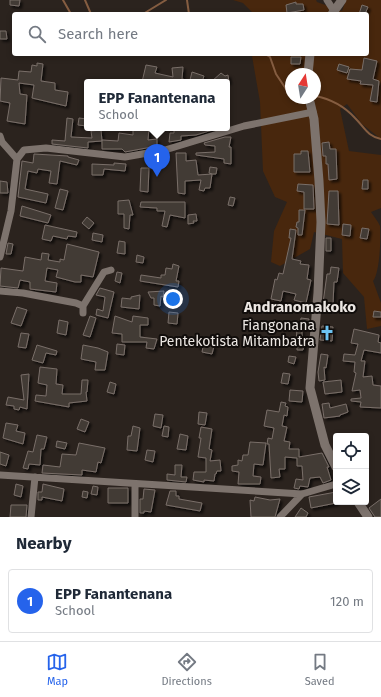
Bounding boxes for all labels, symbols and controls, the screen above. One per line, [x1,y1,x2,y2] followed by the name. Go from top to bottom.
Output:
[12,12,369,56] search box
[26,23,48,45] icon: search
[58,25,138,43] text: Search here
[285,68,321,104] north arrow
[84,79,230,131] popup
[98,89,216,107] text: EPP Fanantenana
[98,107,138,122] text: School
[144,144,170,177] pin: 1
[163,289,183,309] your location
[243,298,356,316] district label: Andranomakoko
[159,317,315,350] place label: Fiangonana Pentekotista Mitambatra
[318,324,336,342] church icon: Fiangonana Pentekotista Mitambatra
[333,433,369,505] map controls
[333,433,369,469] button: locate
[333,469,369,505] button: layers
[16,533,71,554] text: Nearby
[55,585,172,603] text: EPP Fanantenana
[27,594,33,609] text: 1
[330,594,364,609] text: 120 m
[55,603,95,618] text: School
[46,651,68,688] tab: Map
[161,651,212,688] tab: Directions
[305,651,335,688] tab: Saved

